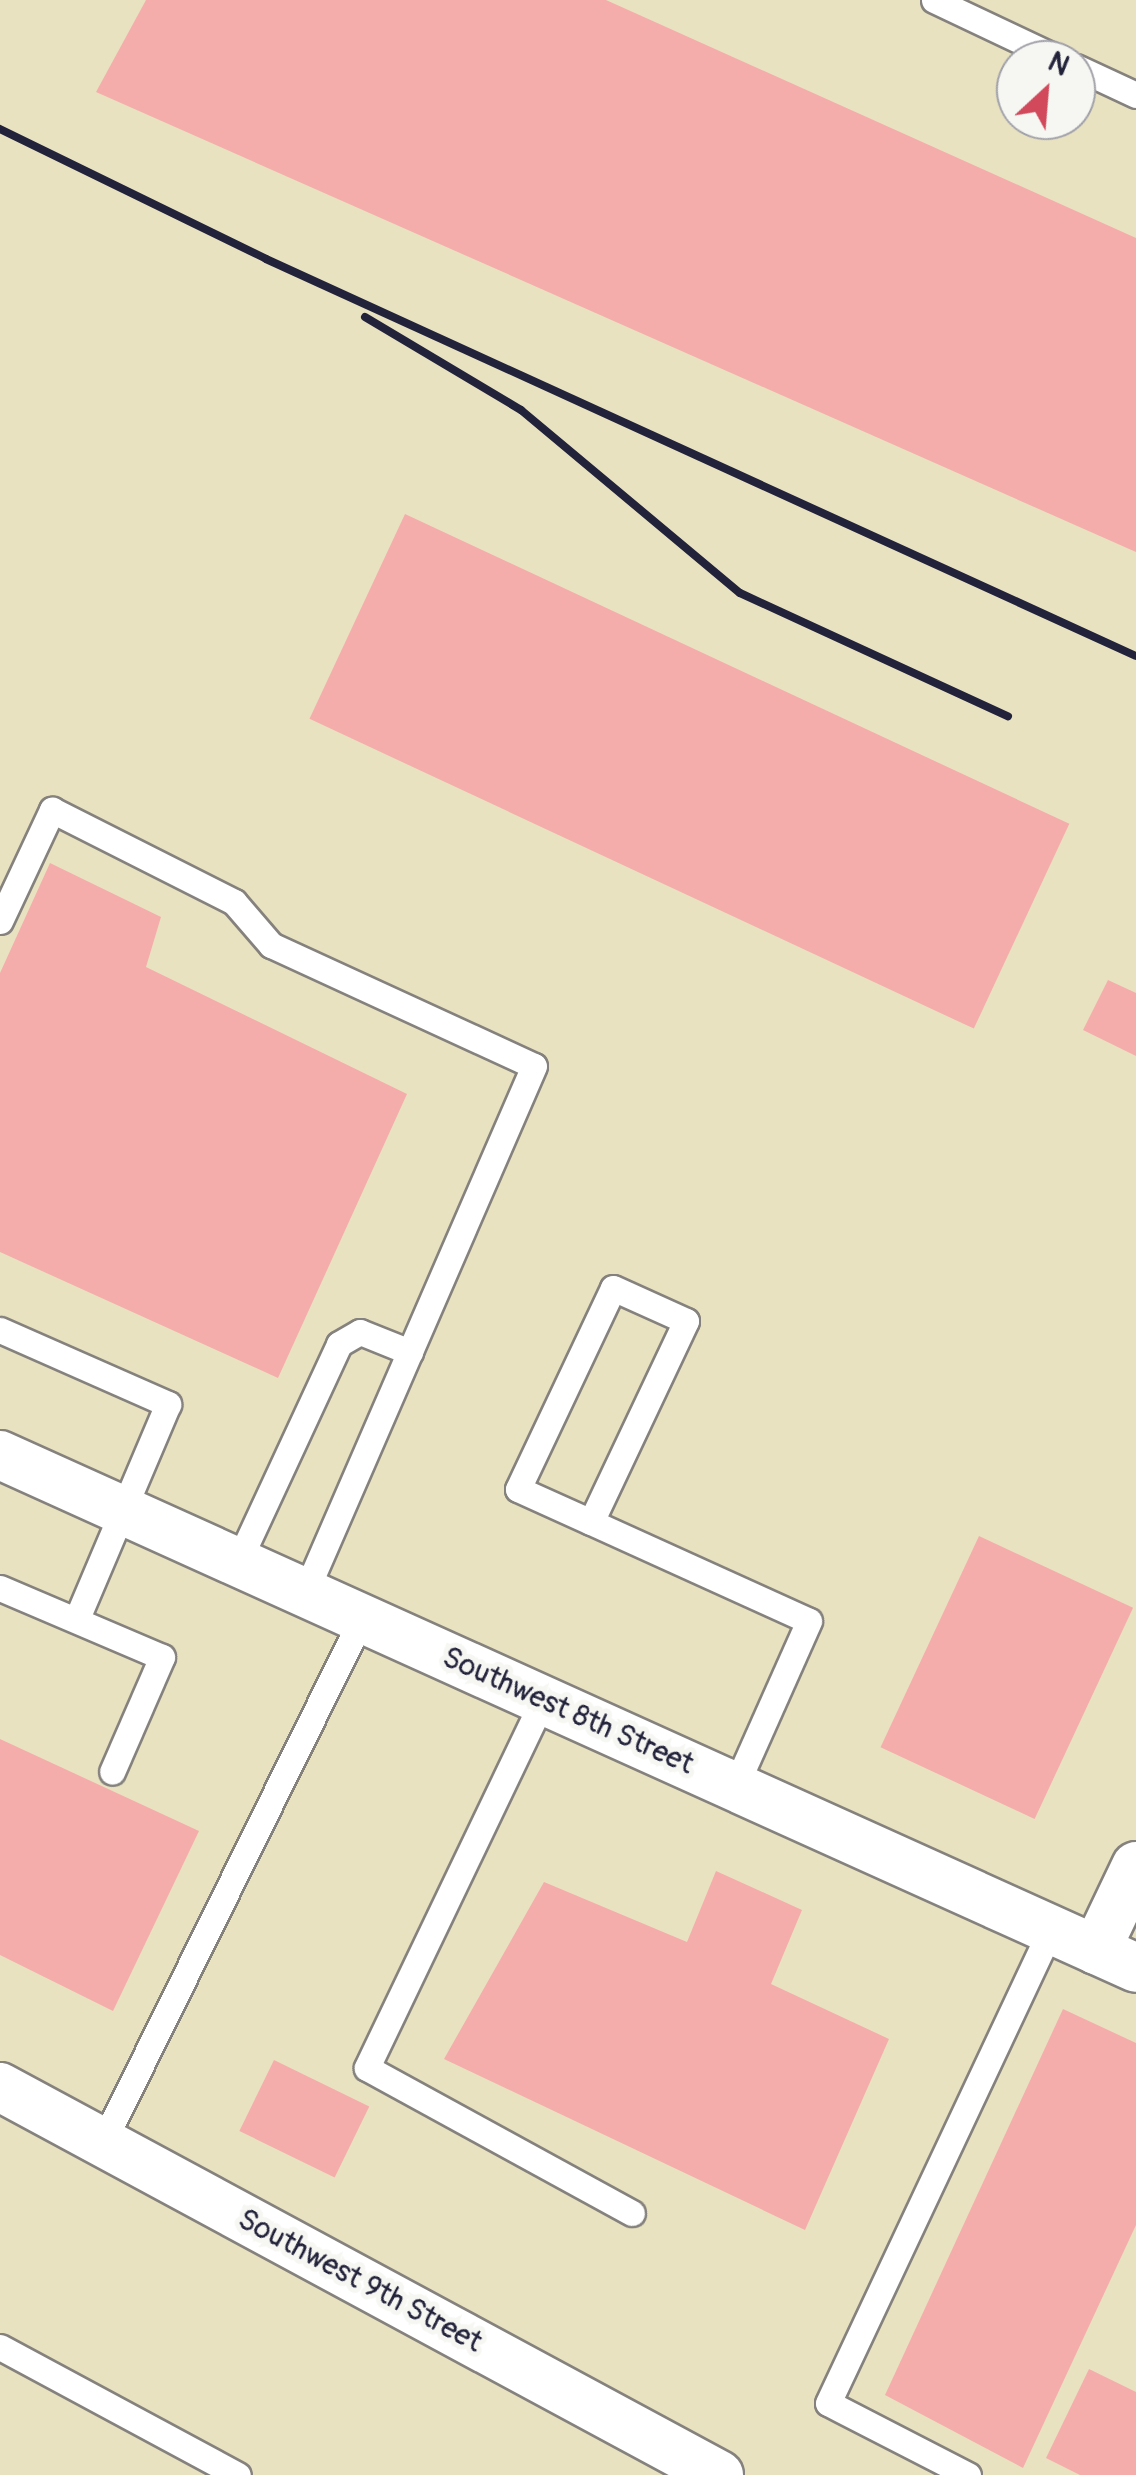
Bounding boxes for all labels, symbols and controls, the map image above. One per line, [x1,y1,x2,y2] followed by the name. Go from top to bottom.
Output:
[996,40,1096,140] north arrow
[1042,45,1075,84] text: N
[437,1639,699,1783] street label: Southwest 8th Street
[232,2201,488,2361] street label: Southwest 9th Street

